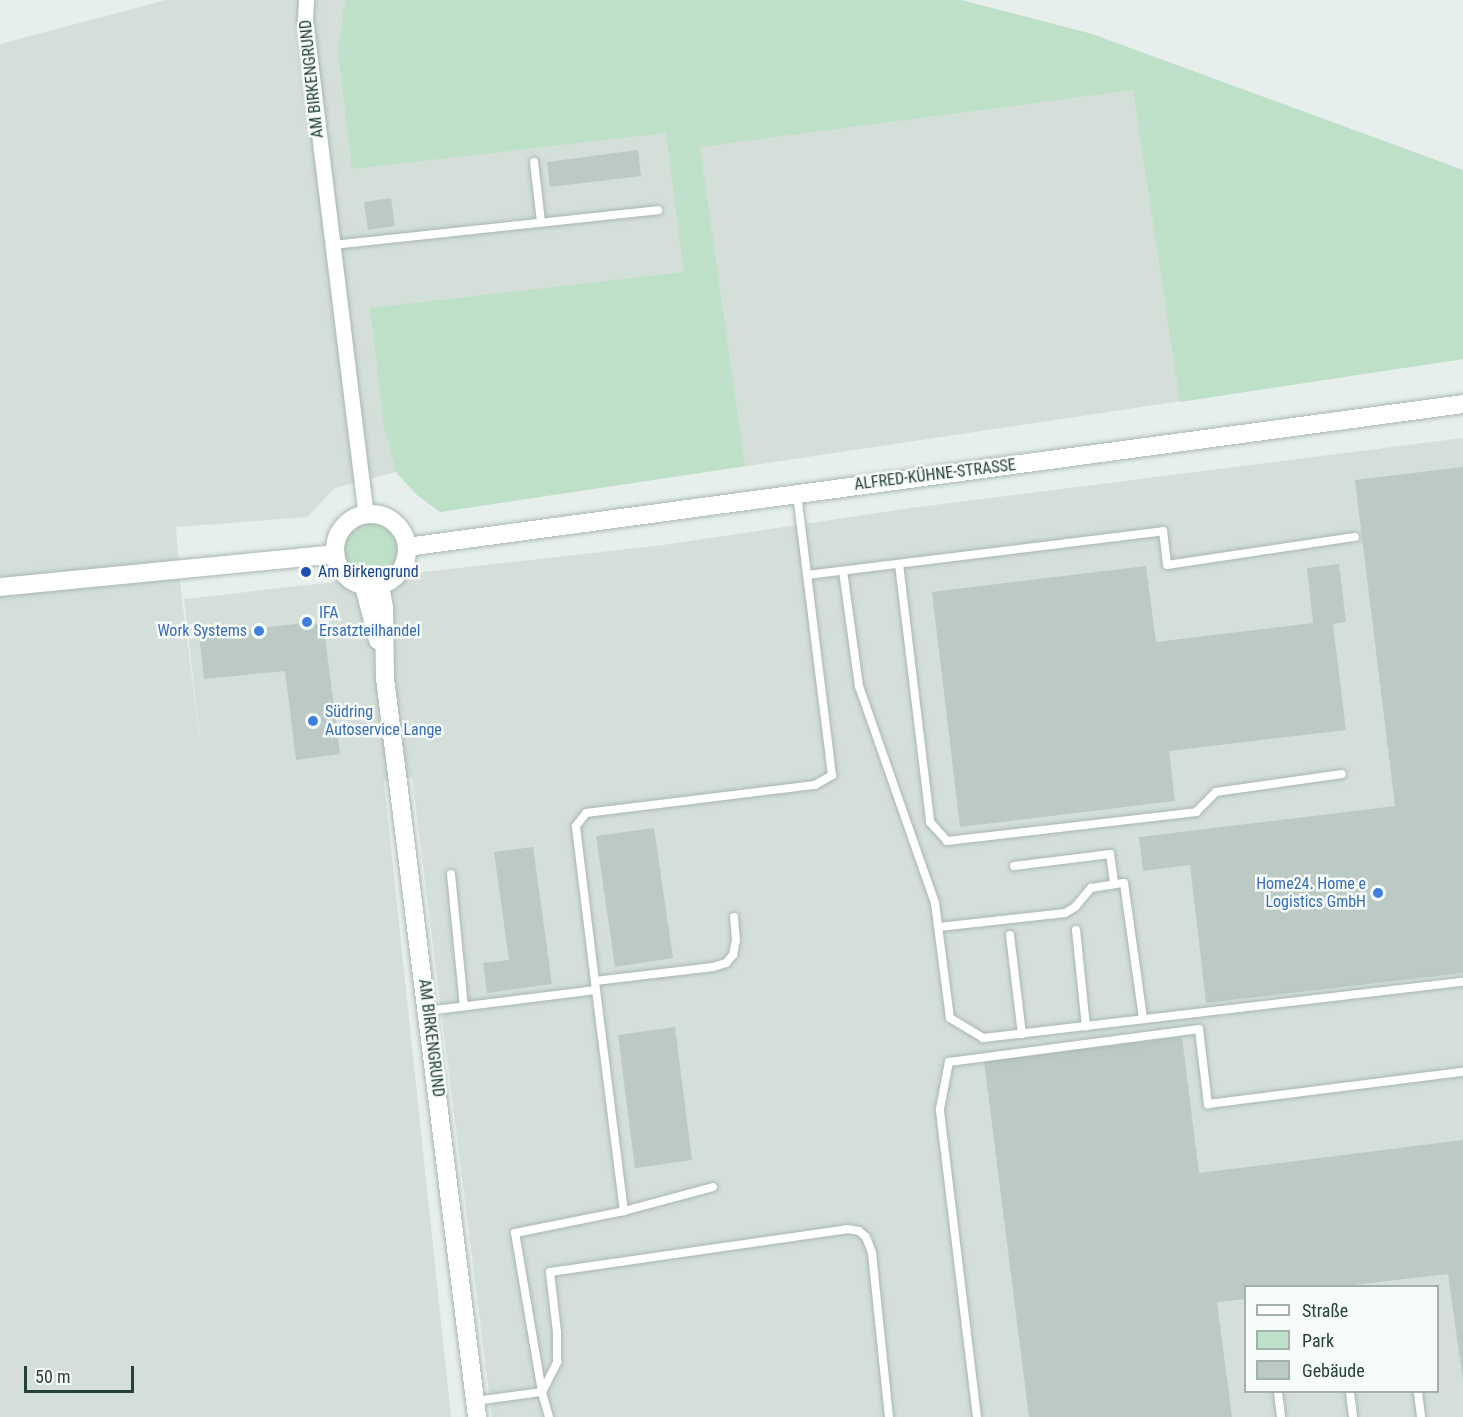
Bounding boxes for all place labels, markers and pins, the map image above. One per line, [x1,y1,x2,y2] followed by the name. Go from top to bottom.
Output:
[318,562,419,582] place label: Am Birkengrund
[299,565,313,579] marker: Am Birkengrund
[319,603,420,641] place label: IFA Ersatzteilhandel
[300,615,314,629] marker: IFA Ersatzteilhandel
[157,621,247,641] place label: Work Systems
[252,624,266,638] marker: Work Systems
[325,702,442,740] place label: Südring Autoservice Lange
[306,714,320,728] marker: Südring Autoservice Lange
[1256,874,1366,912] place label: Home24. Home e Logistics GmbH
[1371,886,1385,900] marker: Home24. Home e Logistics GmbH

